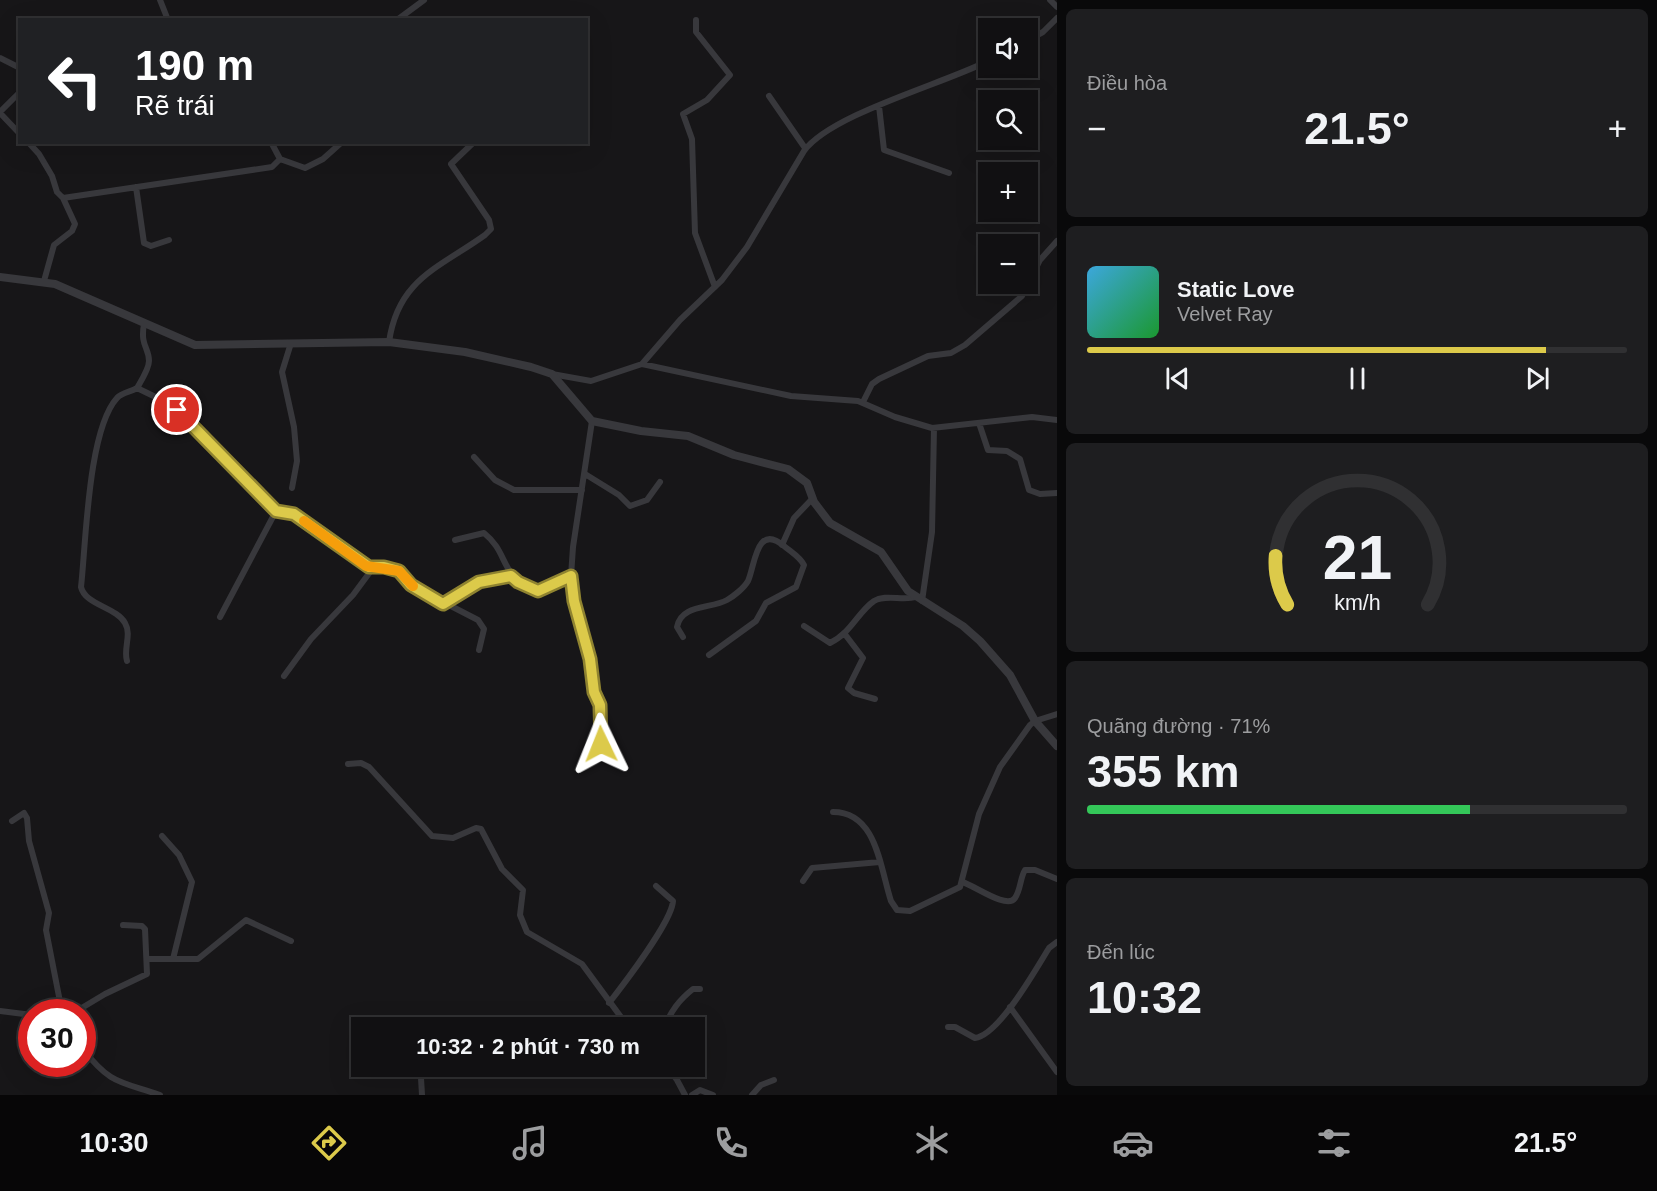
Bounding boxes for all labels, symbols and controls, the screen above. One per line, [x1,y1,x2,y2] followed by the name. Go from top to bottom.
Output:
[978,18,1038,294] map controls
[978,18,1038,78] button: sound
[36,42,114,120] icon: left
[135,42,254,89] text: 190 m
[1087,72,1167,94] text: Điều hòa
[978,90,1038,150] button: search
[135,91,215,121] text: Rẽ trái
[1304,103,1410,154] text: 21.5°
[1087,110,1106,147] text: −
[1608,110,1627,147] text: +
[978,162,1038,222] button: +
[978,234,1038,294] button: −
[1177,277,1294,302] text: Static Love
[1177,303,1273,325] text: Velvet Ray
[1161,362,1194,395] icon: previous
[1341,362,1374,395] icon: pause
[1521,362,1554,395] icon: next
[151,384,202,435] pin
[160,393,193,426] icon: arrive
[1322,523,1392,592] text: 21
[1334,591,1380,615] text: km/h
[569,712,633,776] position arrow
[1087,715,1270,737] text: Quãng đường · 71%
[1087,746,1240,797] text: 355 km
[1087,941,1155,963] text: Đến lúc
[1087,972,1202,1023] text: 10:32
[18,999,96,1077] speed limit sign: 30
[416,1034,640,1059] text: 10:32 · 2 phút · 730 m
[308,1122,350,1164] icon: directions
[509,1122,551,1164] icon: music
[710,1122,752,1164] icon: phone
[911,1122,953,1164] icon: climate
[1112,1122,1154,1164] icon: car
[1313,1122,1355,1164] icon: filters
[80,1128,149,1158] text: 10:30
[1514,1128,1577,1158] text: 21.5°

